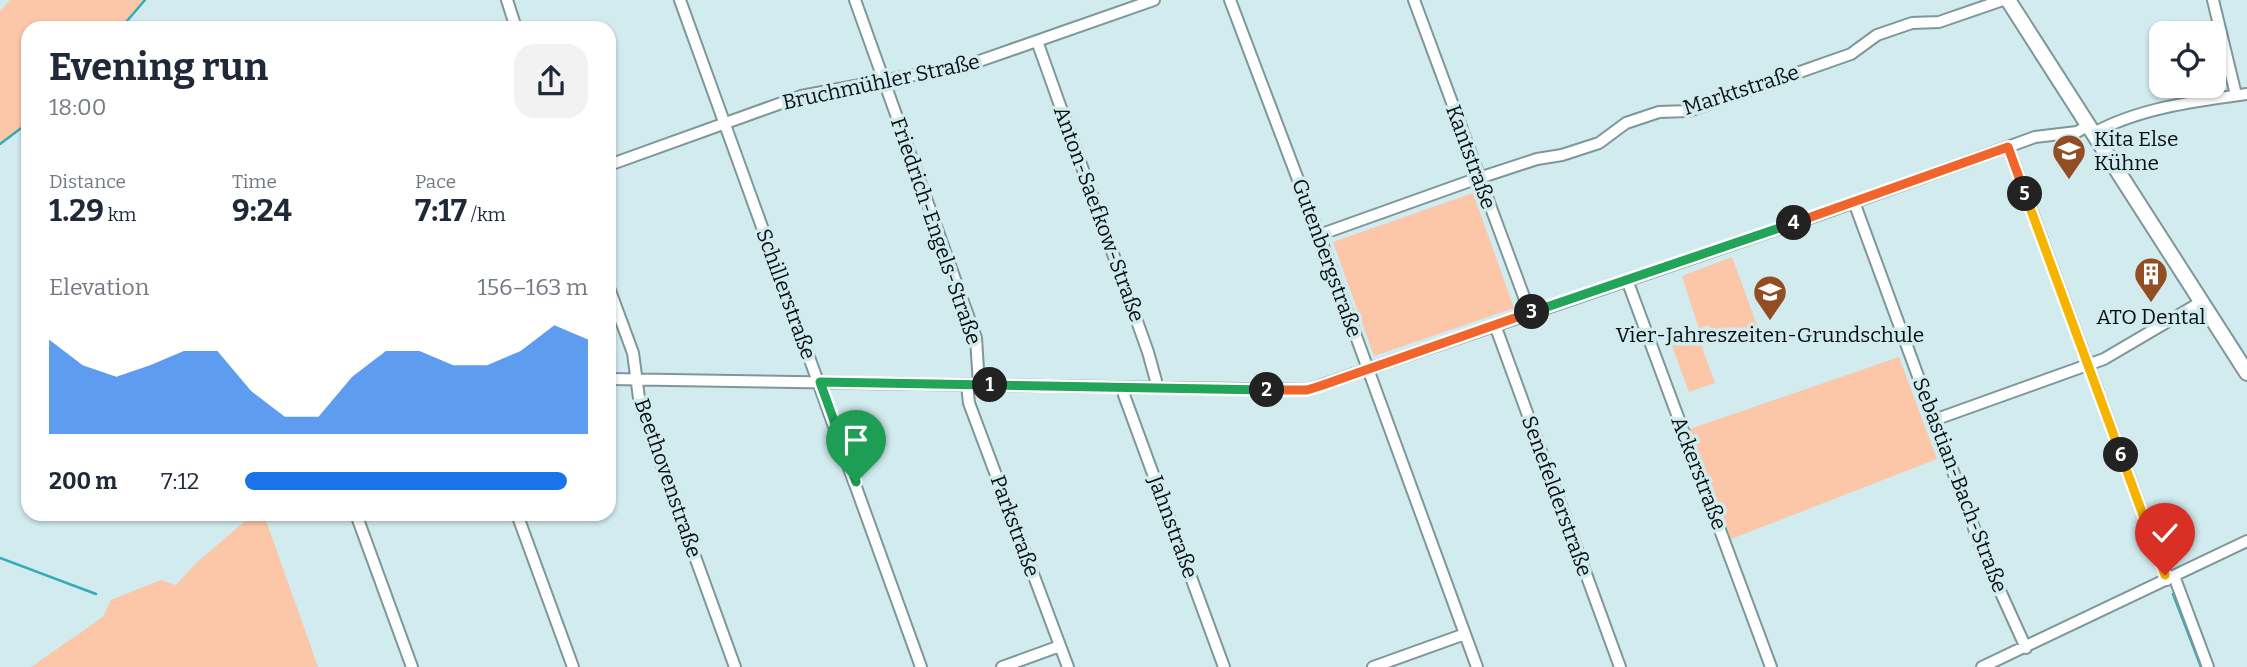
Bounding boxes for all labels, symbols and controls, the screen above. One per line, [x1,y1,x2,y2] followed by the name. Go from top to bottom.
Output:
[2149,21,2226,98] map controls
[2149,21,2226,98] button: locate
[49,44,268,90] text: Evening run
[514,44,588,118] button: share
[780,48,982,116] street label: Bruchmühler Straße
[1680,59,1802,121] street label: Marktstraße
[49,93,107,121] text: 18:00
[1440,101,1502,213] street label: Kantstraße
[1048,103,1150,325] street label: Anton-Saefkow-Straße
[885,114,987,348] street label: Friedrich-Engels-Straße
[2094,126,2179,176] place label: Kita Else Kühne
[2050,132,2088,181] school or university icon: Kita Else Kühne
[49,170,126,193] text: Distance
[232,170,277,193] text: Time
[415,170,456,193] text: Pace
[1286,175,1368,341] street label: Gutenbergstraße
[2008,176,2042,212] pin: 5
[2019,182,2030,205] text: 5
[49,193,104,229] text: 1.29
[232,193,292,229] text: 9:24
[415,193,467,229] text: 7:17
[104,203,136,226] text: km
[467,203,506,226] text: /km
[1776,206,1812,241] pin: 4
[1788,211,1799,234] text: 4
[750,225,822,363] street label: Schillerstraße
[2132,255,2170,304] building icon: ATO Dental
[49,273,149,301] text: Elevation
[477,273,588,301] text: 156–163 m
[1751,273,1789,322] school or university icon: Vier-Jahreszeiten-Grundschule
[1514,294,1550,330] pin: 3
[1526,300,1537,323] text: 3
[2096,304,2206,330] place label: ATO Dental
[1616,322,1924,348] place label: Vier-Jahreszeiten-Grundschule
[972,368,1007,402] pin: 1
[1250,372,1284,408] pin: 2
[985,373,994,396] text: 1
[1907,374,2013,596] street label: Sebastian-Bach-Straße
[1261,378,1272,401] text: 2
[629,395,707,561] street label: Beethovenstraße
[826,410,886,482] pin
[1516,412,1598,580] street label: Senefelderstraße
[1666,413,1732,533] street label: Ackerstraße
[837,421,875,459] icon: arrive
[2104,438,2138,472] pin: 6
[2115,443,2126,466] text: 6
[49,467,117,495] text: 200 m
[161,467,199,495] text: 7:12
[1142,471,1204,582] street label: Jahnstraße
[985,472,1045,580] street label: Parkstraße
[2135,503,2195,575] pin
[2146,514,2184,552] icon: check

